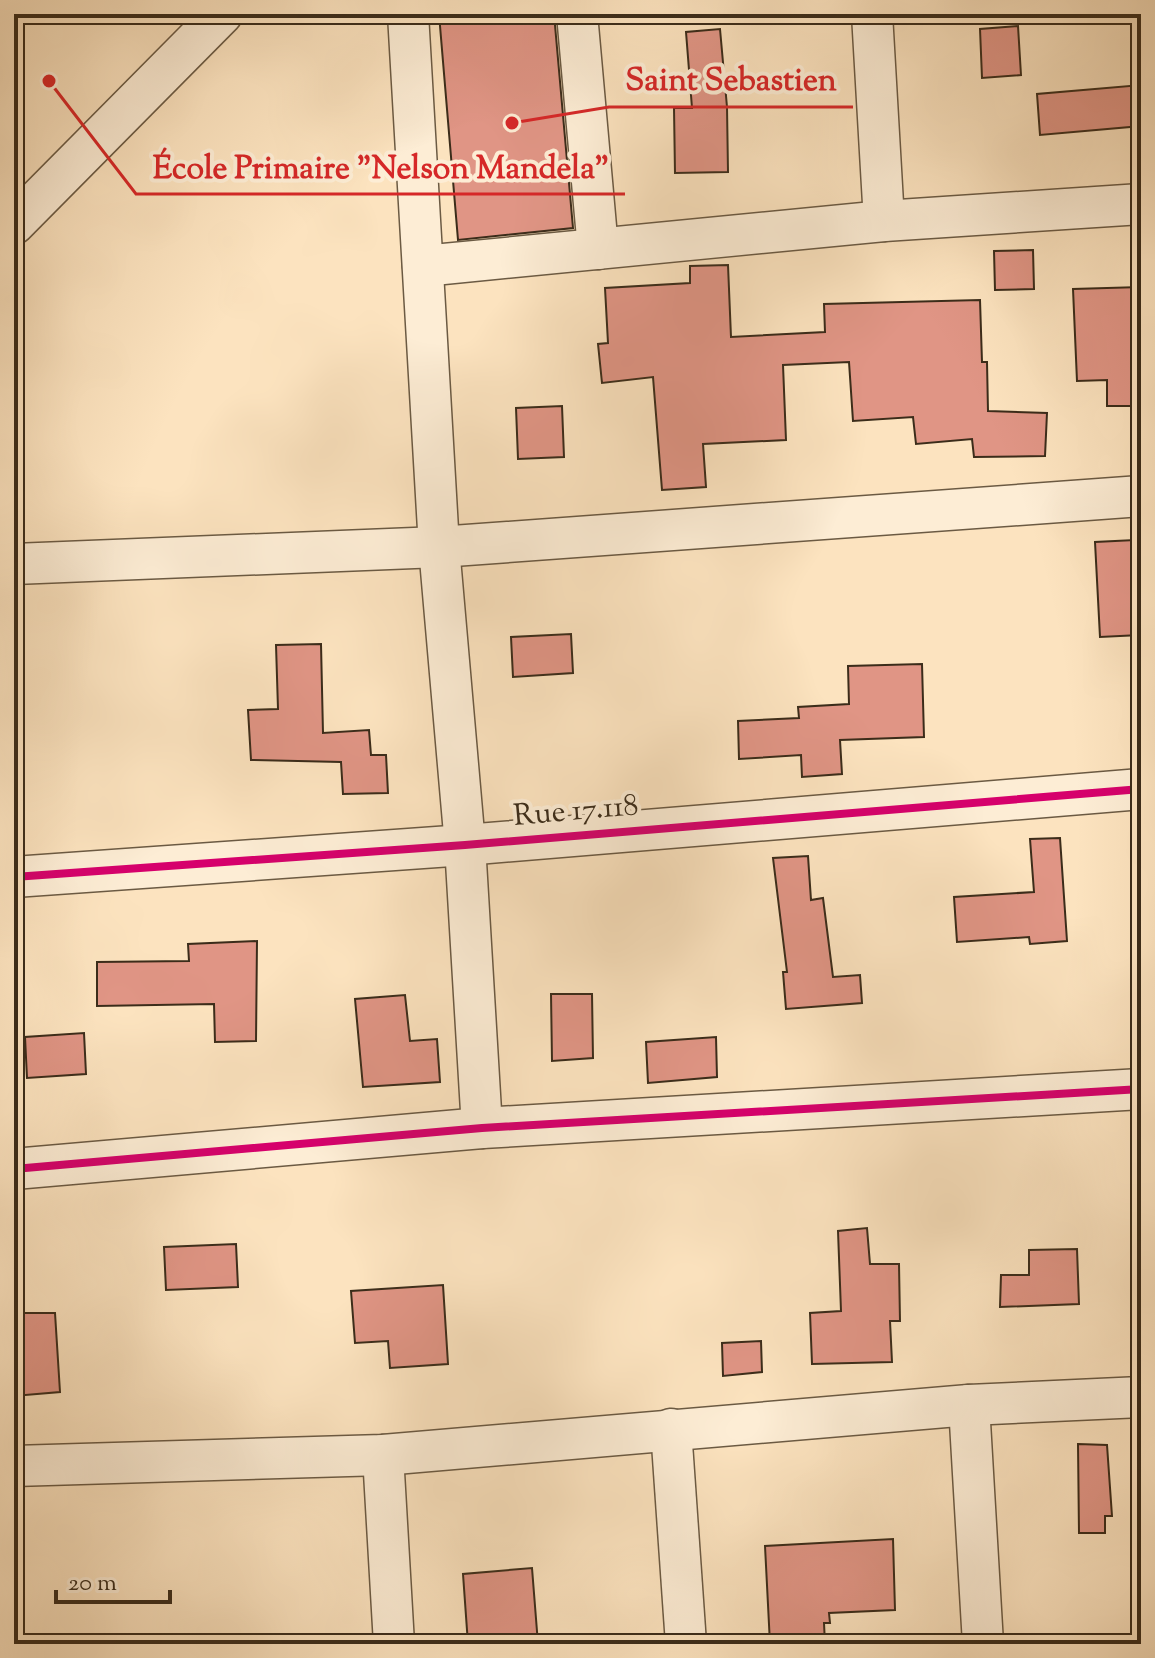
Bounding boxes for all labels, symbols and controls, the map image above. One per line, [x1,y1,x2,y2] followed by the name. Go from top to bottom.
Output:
[609,51,853,107] callout: Saint Sebastien
[625,59,837,105] text: Saint Sebastien
[136,138,625,194] callout: École Primaire "Nelson Mandela"
[153,147,609,193] text: École Primaire "Nelson Mandela"
[512,785,640,839] street label: Rue 17.118
[56,1554,170,1604] scale bar
[68,1567,117,1601] text: 20 m

